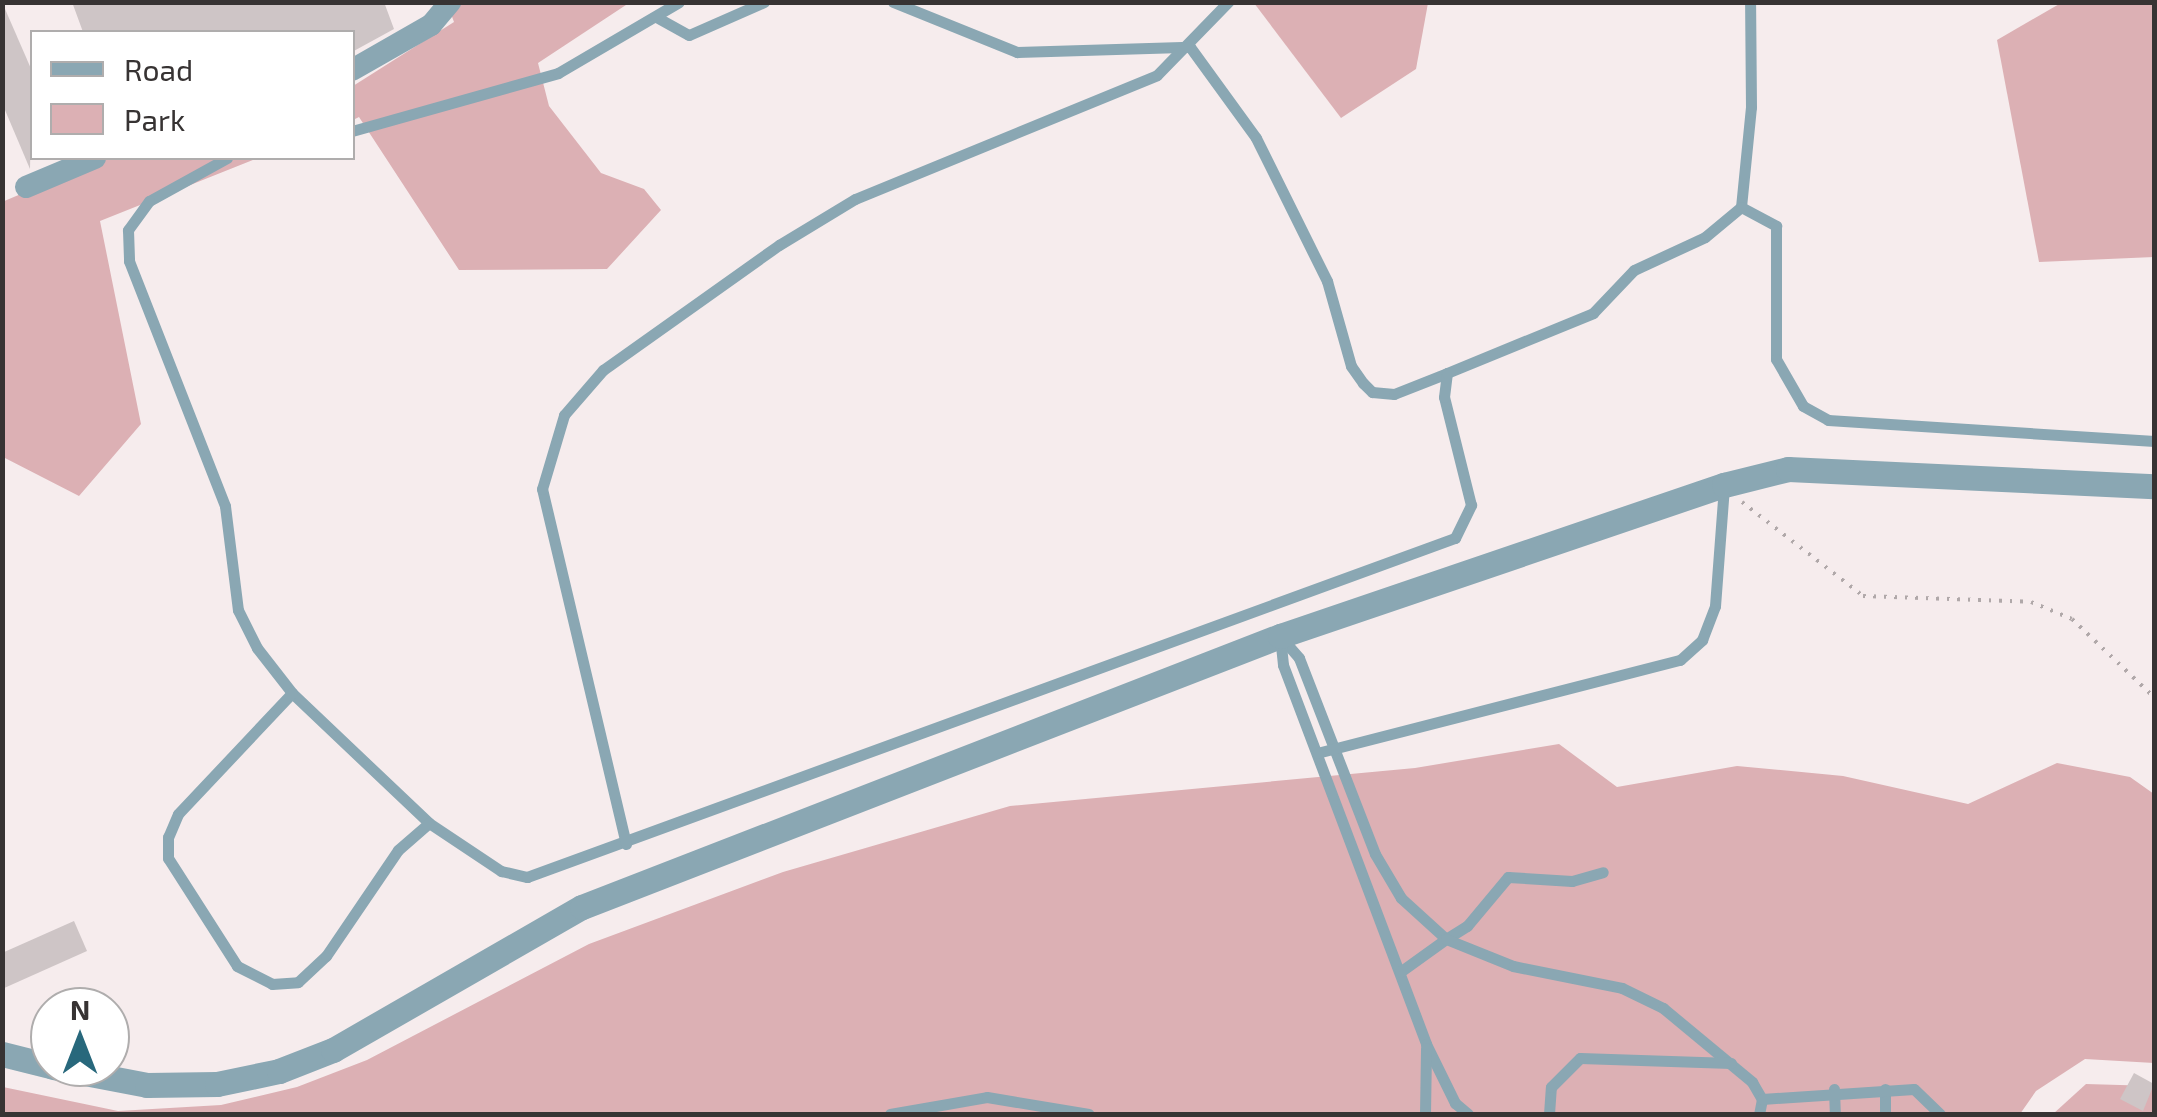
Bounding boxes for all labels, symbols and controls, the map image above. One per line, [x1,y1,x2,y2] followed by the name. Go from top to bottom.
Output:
[30,30,355,160] legend
[124,51,193,87] text: Road
[124,101,185,137] text: Park
[30,987,130,1087] north arrow
[70,992,90,1026] text: N

